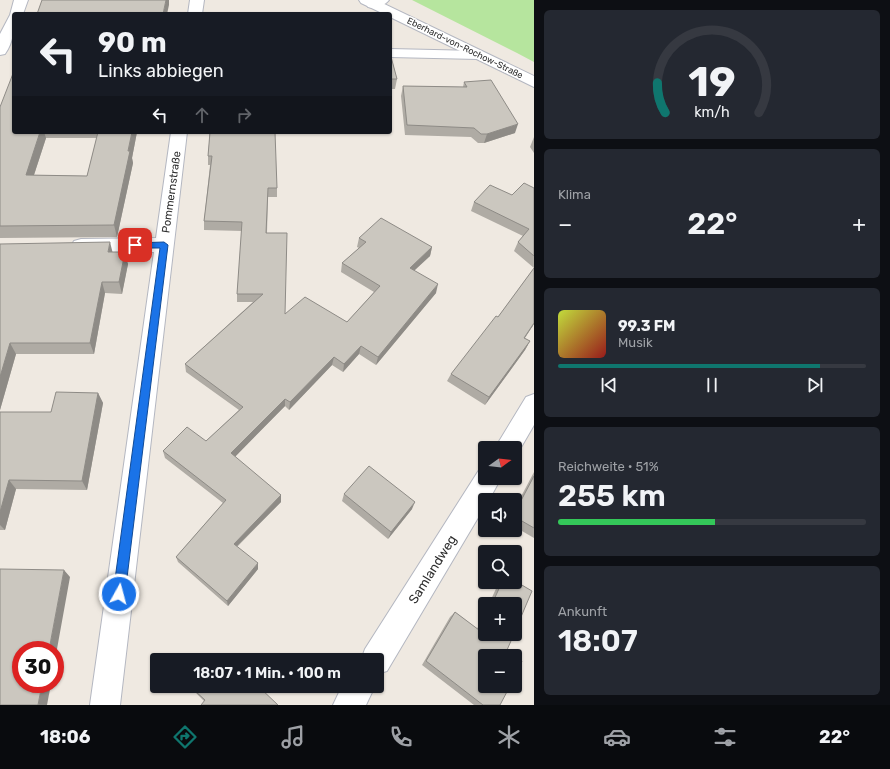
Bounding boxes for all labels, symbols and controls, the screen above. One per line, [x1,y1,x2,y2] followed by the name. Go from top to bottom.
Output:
[405,15,525,81] street label: Eberhard-von-Rochow-Straße
[98,26,167,59] text: 90 m
[32,28,84,80] icon: left
[688,56,736,105] text: 19
[98,60,224,82] text: Links abbiegen
[694,103,730,120] text: km/h
[149,104,171,126] icon: left
[191,104,213,126] icon: ahead
[233,104,255,126] icon: right
[159,150,184,234] street label: Pommernstraße
[558,187,591,202] text: Klima
[687,206,737,242] text: 22°
[558,211,572,238] text: −
[852,211,866,238] text: +
[118,228,152,262] pin
[124,234,146,256] icon: arrive
[618,317,676,335] text: 99.3 FM
[618,335,653,350] text: Musik
[598,374,620,396] icon: previous
[701,374,723,396] icon: pause
[804,374,826,396] icon: next
[478,441,522,485] north arrow
[478,441,522,693] map controls
[558,459,659,474] text: Reichweite · 51%
[558,478,666,514] text: 255 km
[478,493,522,537] button: sound
[405,532,460,607] street label: Samlandweg
[478,545,522,589] button: search
[98,573,140,615] position arrow
[478,597,522,641] button: +
[558,604,607,619] text: Ankunft
[558,623,638,659] text: 18:07
[12,641,64,693] speed limit sign: 30
[478,649,522,693] button: −
[193,664,341,682] text: 18:07 · 1 Min. · 100 m
[171,723,199,751] icon: directions
[279,723,307,751] icon: music
[387,723,415,751] icon: phone
[495,723,523,751] icon: climate
[603,723,631,751] icon: car
[711,723,739,751] icon: filters
[40,726,90,748] text: 18:06
[819,726,850,748] text: 22°

